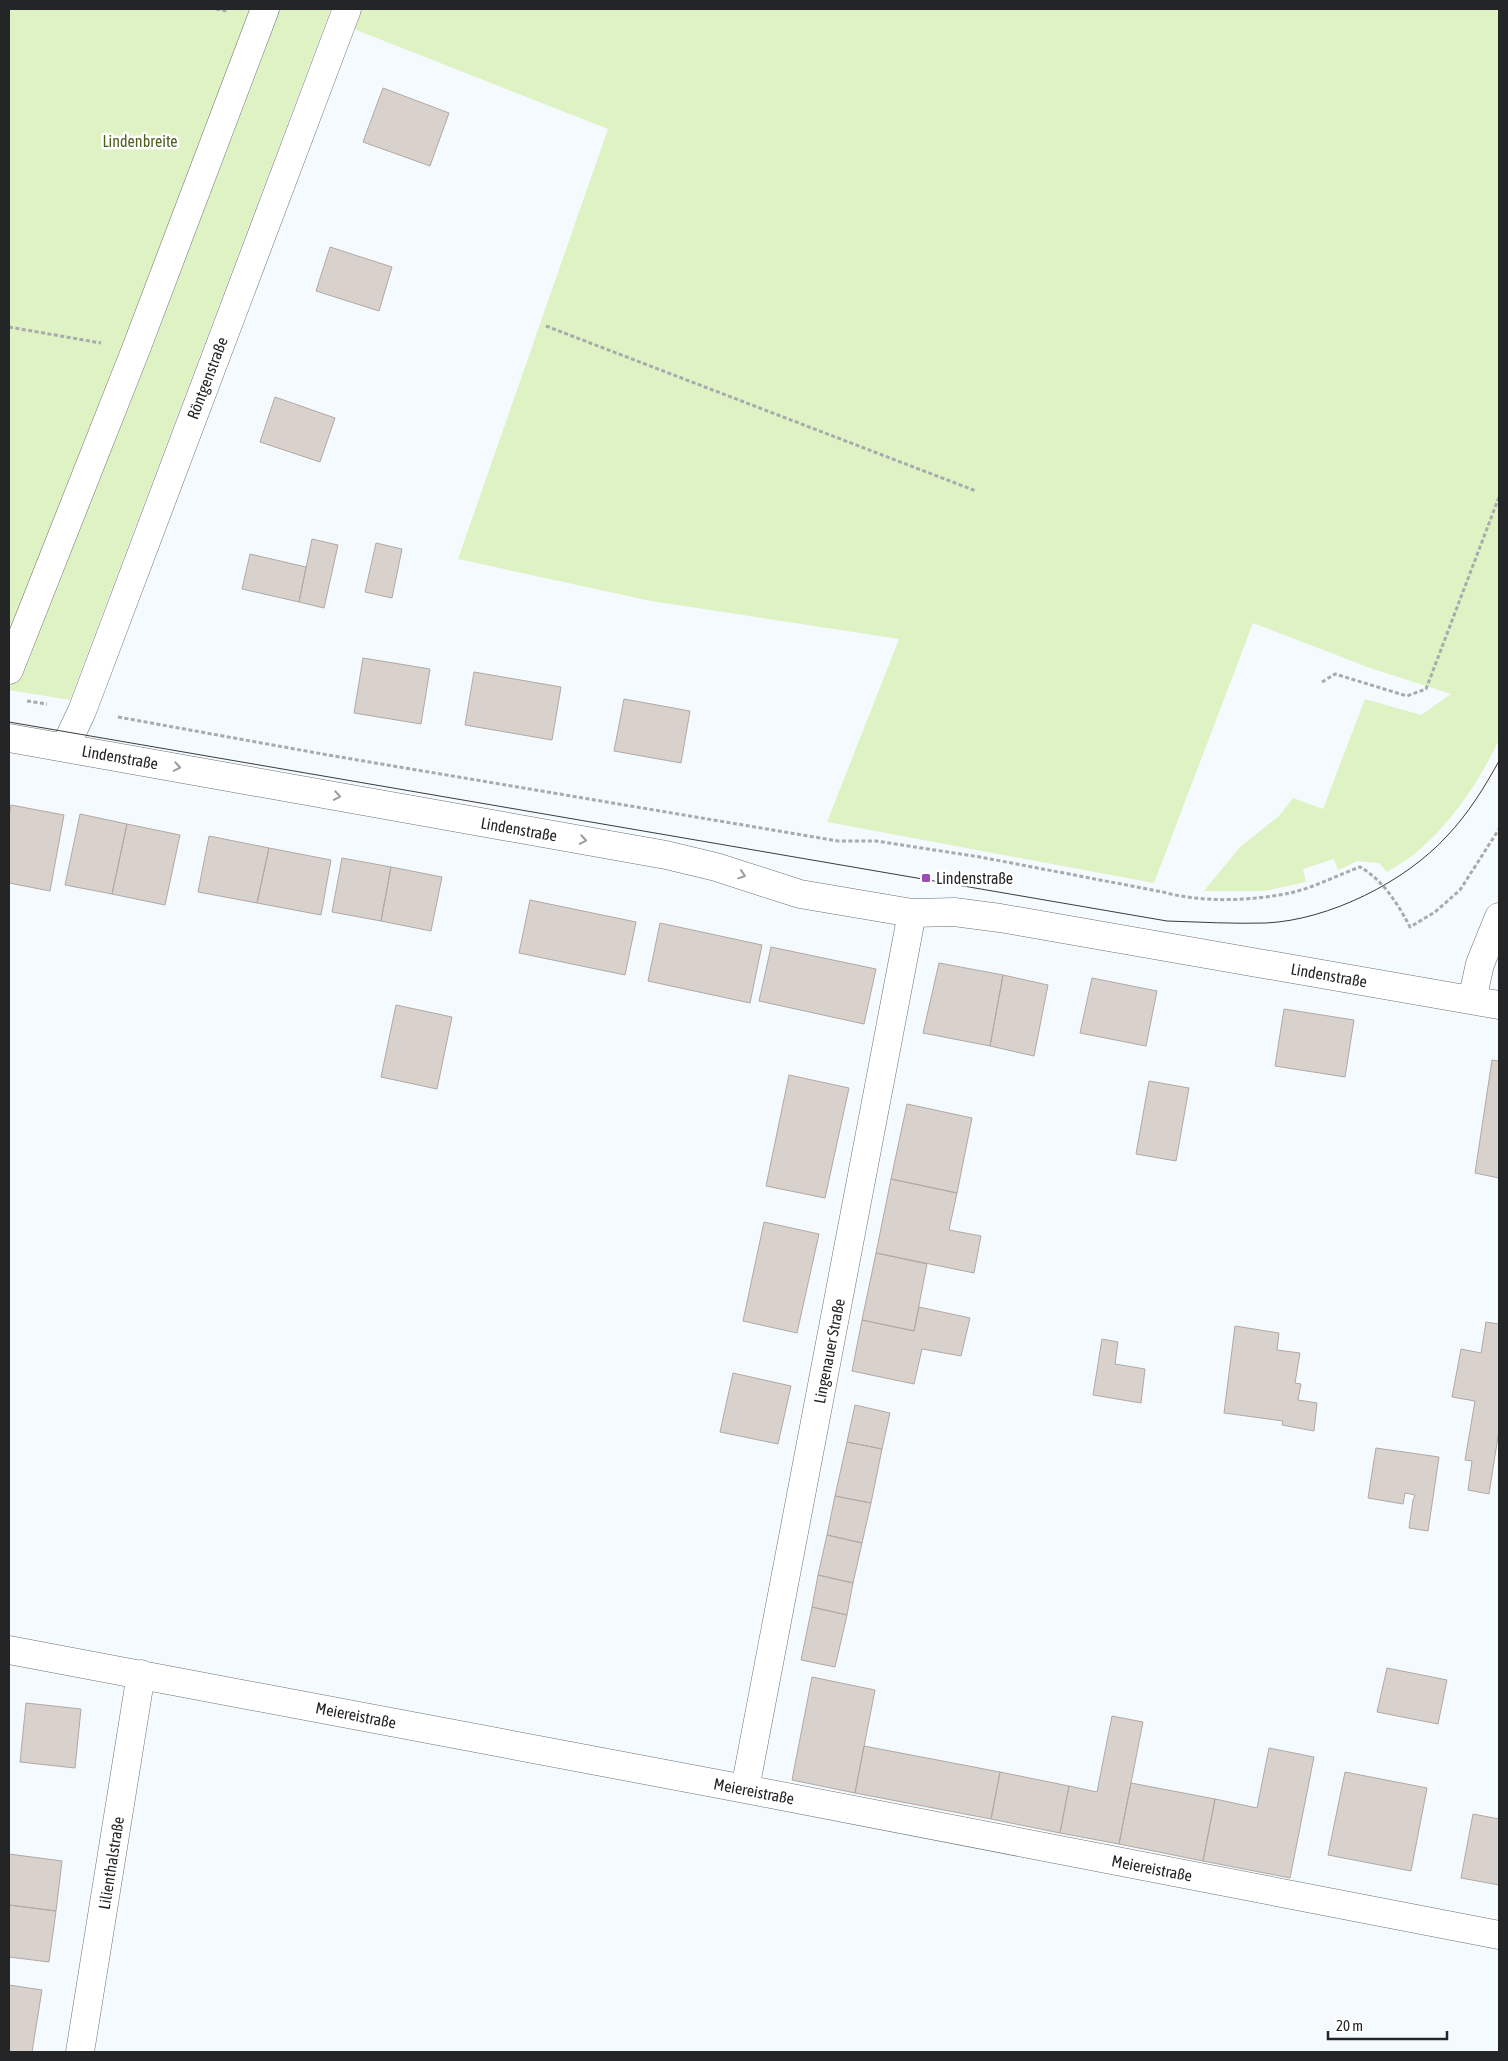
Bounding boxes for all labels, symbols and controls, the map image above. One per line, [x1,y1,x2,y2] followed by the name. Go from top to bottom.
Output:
[102,132,178,150] park label: Lindenbreite
[183,334,232,422] street label: Röntgenstraße
[80,741,160,773] street label: Lindenstraße
[173,762,182,772] one-way arrow
[333,790,342,800] one-way arrow
[479,813,559,845] street label: Lindenstraße
[579,835,588,845] one-way arrow
[936,869,1013,887] place label: Lindenstraße
[737,870,746,880] one-way arrow
[920,872,932,884] marker: Lindenstraße
[1289,959,1369,991] street label: Lindenstraße
[810,1297,849,1405] street label: Lingenauer Straße
[314,1698,398,1732] street label: Meiereistraße
[712,1774,796,1808] street label: Meiereistraße
[95,1815,127,1911] street label: Lilienthalstraße
[1110,1851,1194,1885] street label: Meiereistraße
[1328,2008,1447,2040] scale bar
[1336,2017,1363,2034] text: 20 m

